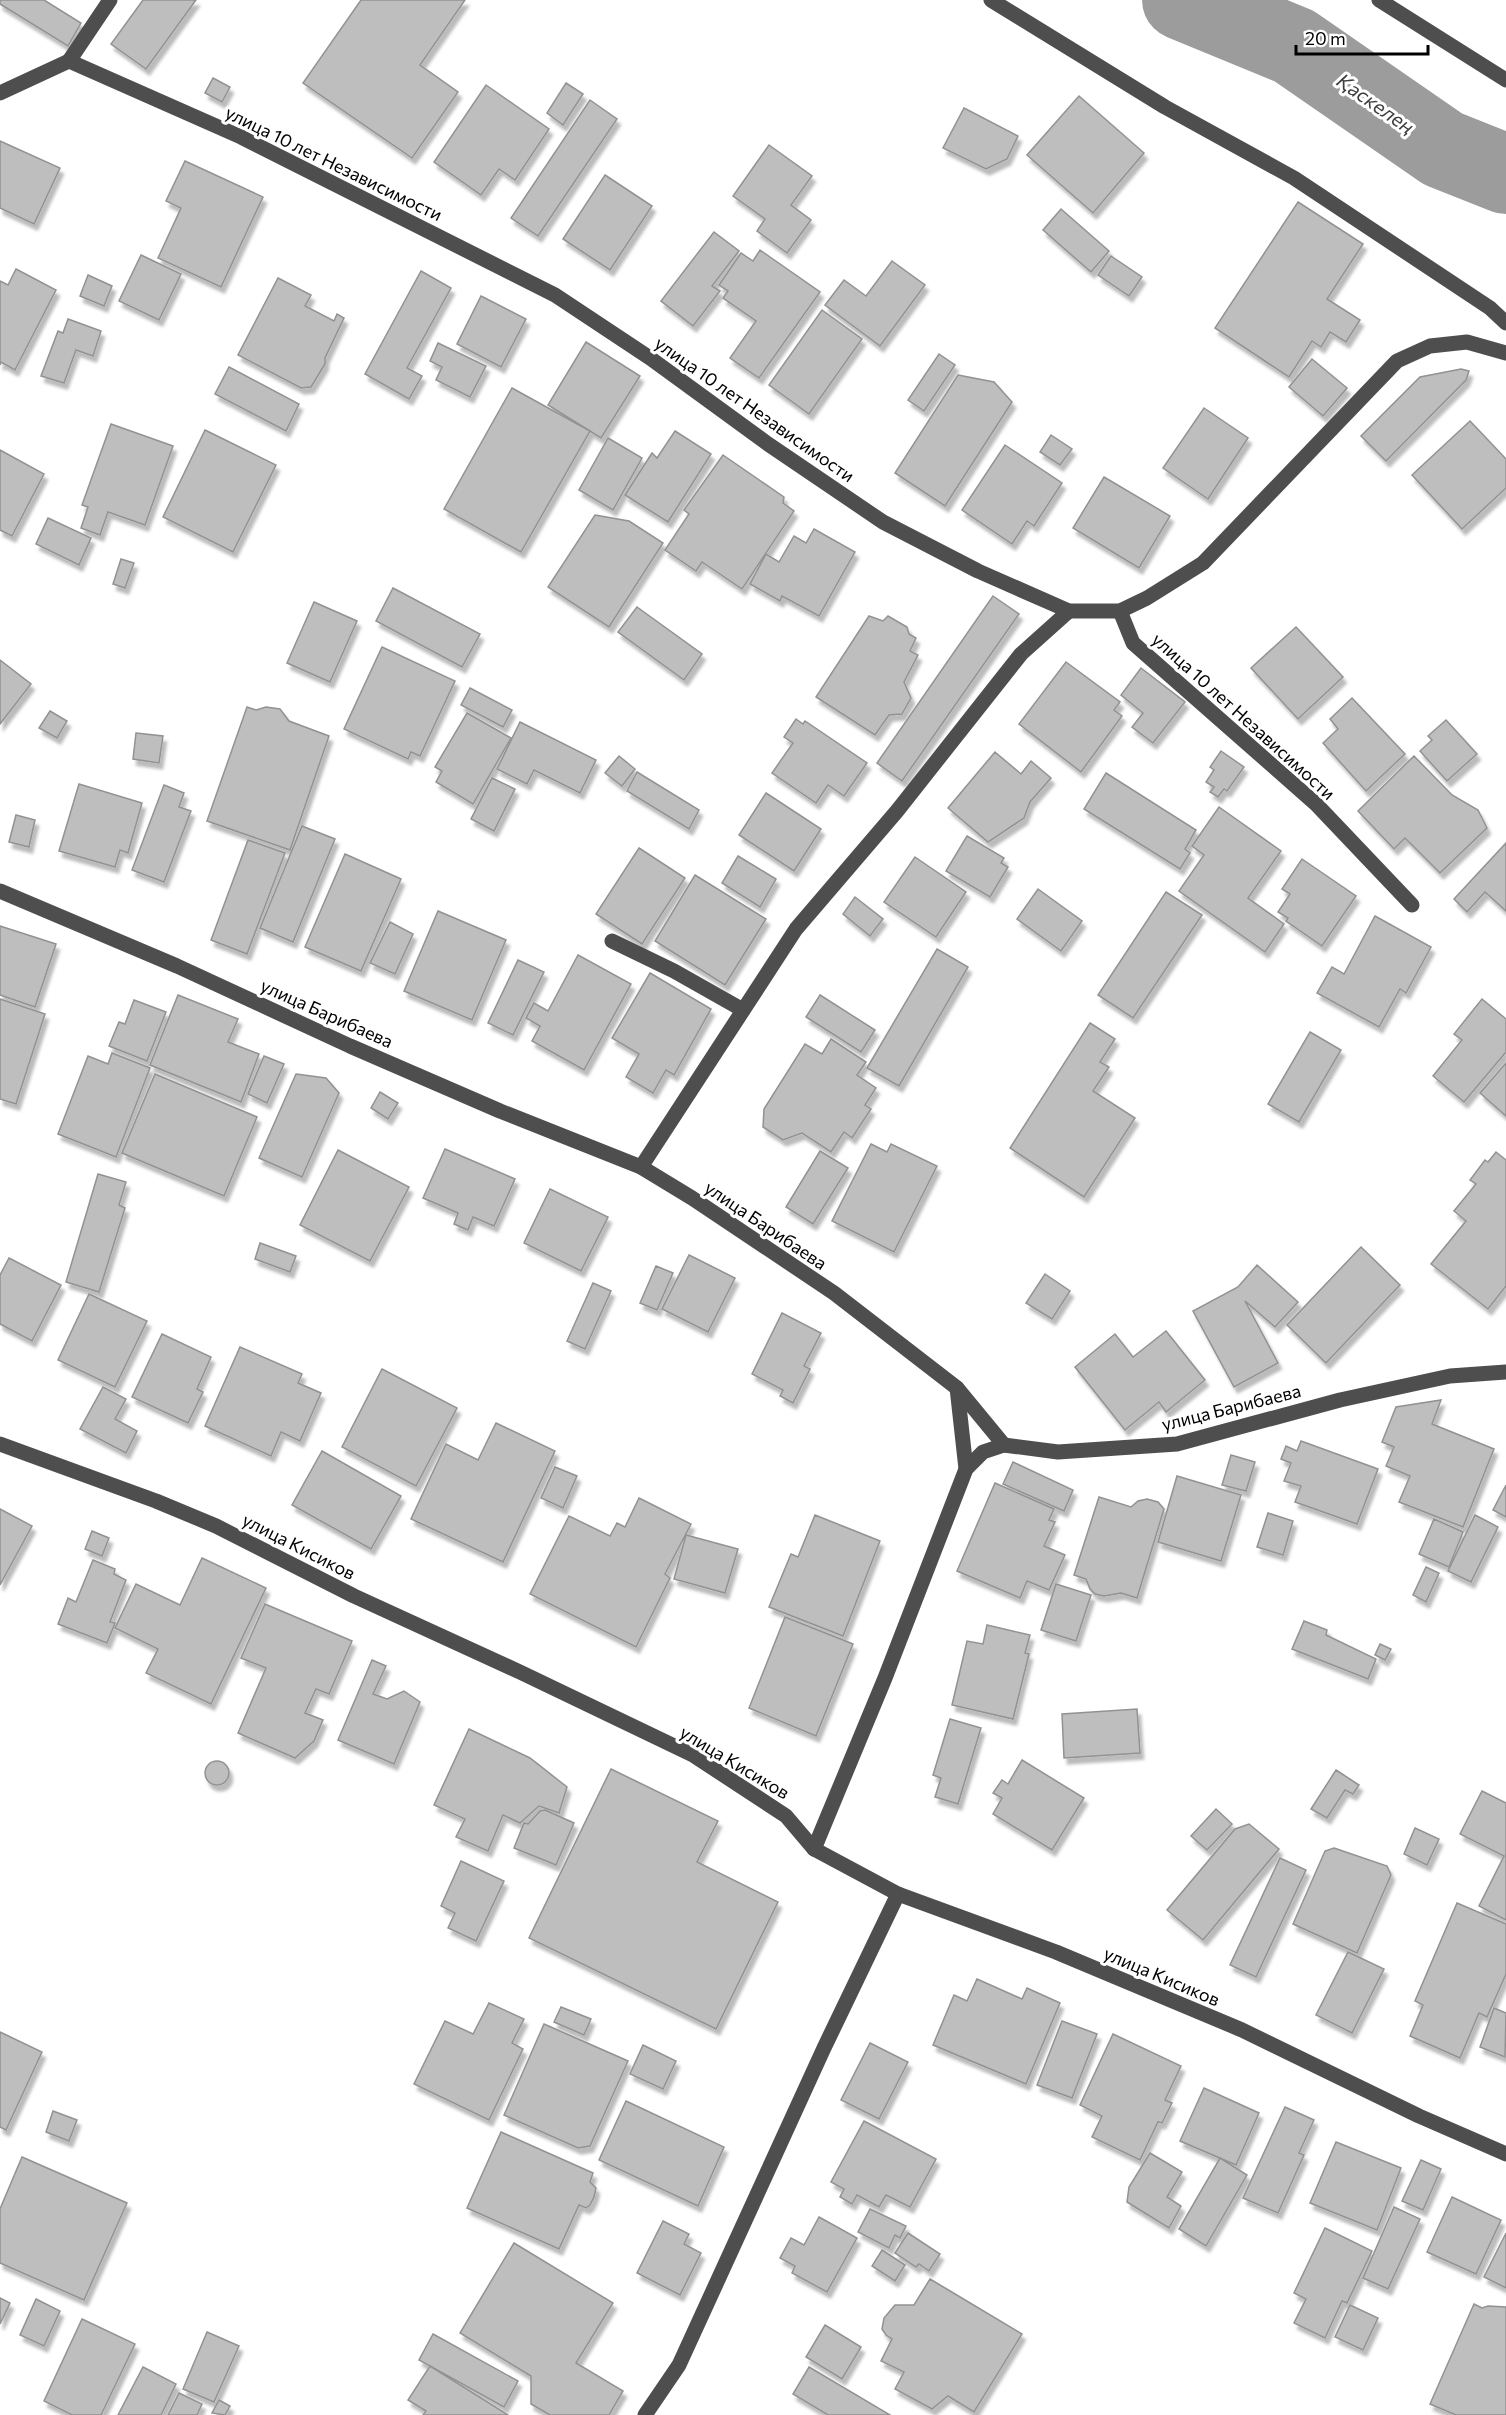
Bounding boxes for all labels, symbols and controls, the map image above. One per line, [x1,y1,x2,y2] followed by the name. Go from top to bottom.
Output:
[1296,18,1428,56] scale bar
[1305,27,1346,49] text: 20 m
[1333,68,1419,138] water label: Қаскелең
[222,101,446,225] street label: улица 10 лет Независимости
[651,332,859,486] street label: улица 10 лет Независимости
[1148,628,1340,804] street label: улица 10 лет Независимости
[257,974,397,1052] street label: улица Барибаева
[701,1176,831,1274] street label: улица Барибаева
[1159,1379,1303,1435] street label: улица Барибаева
[239,1508,359,1584] street label: улица Кисиков
[676,1721,794,1803] street label: улица Кисиков
[1101,1942,1223,2010] street label: улица Кисиков

